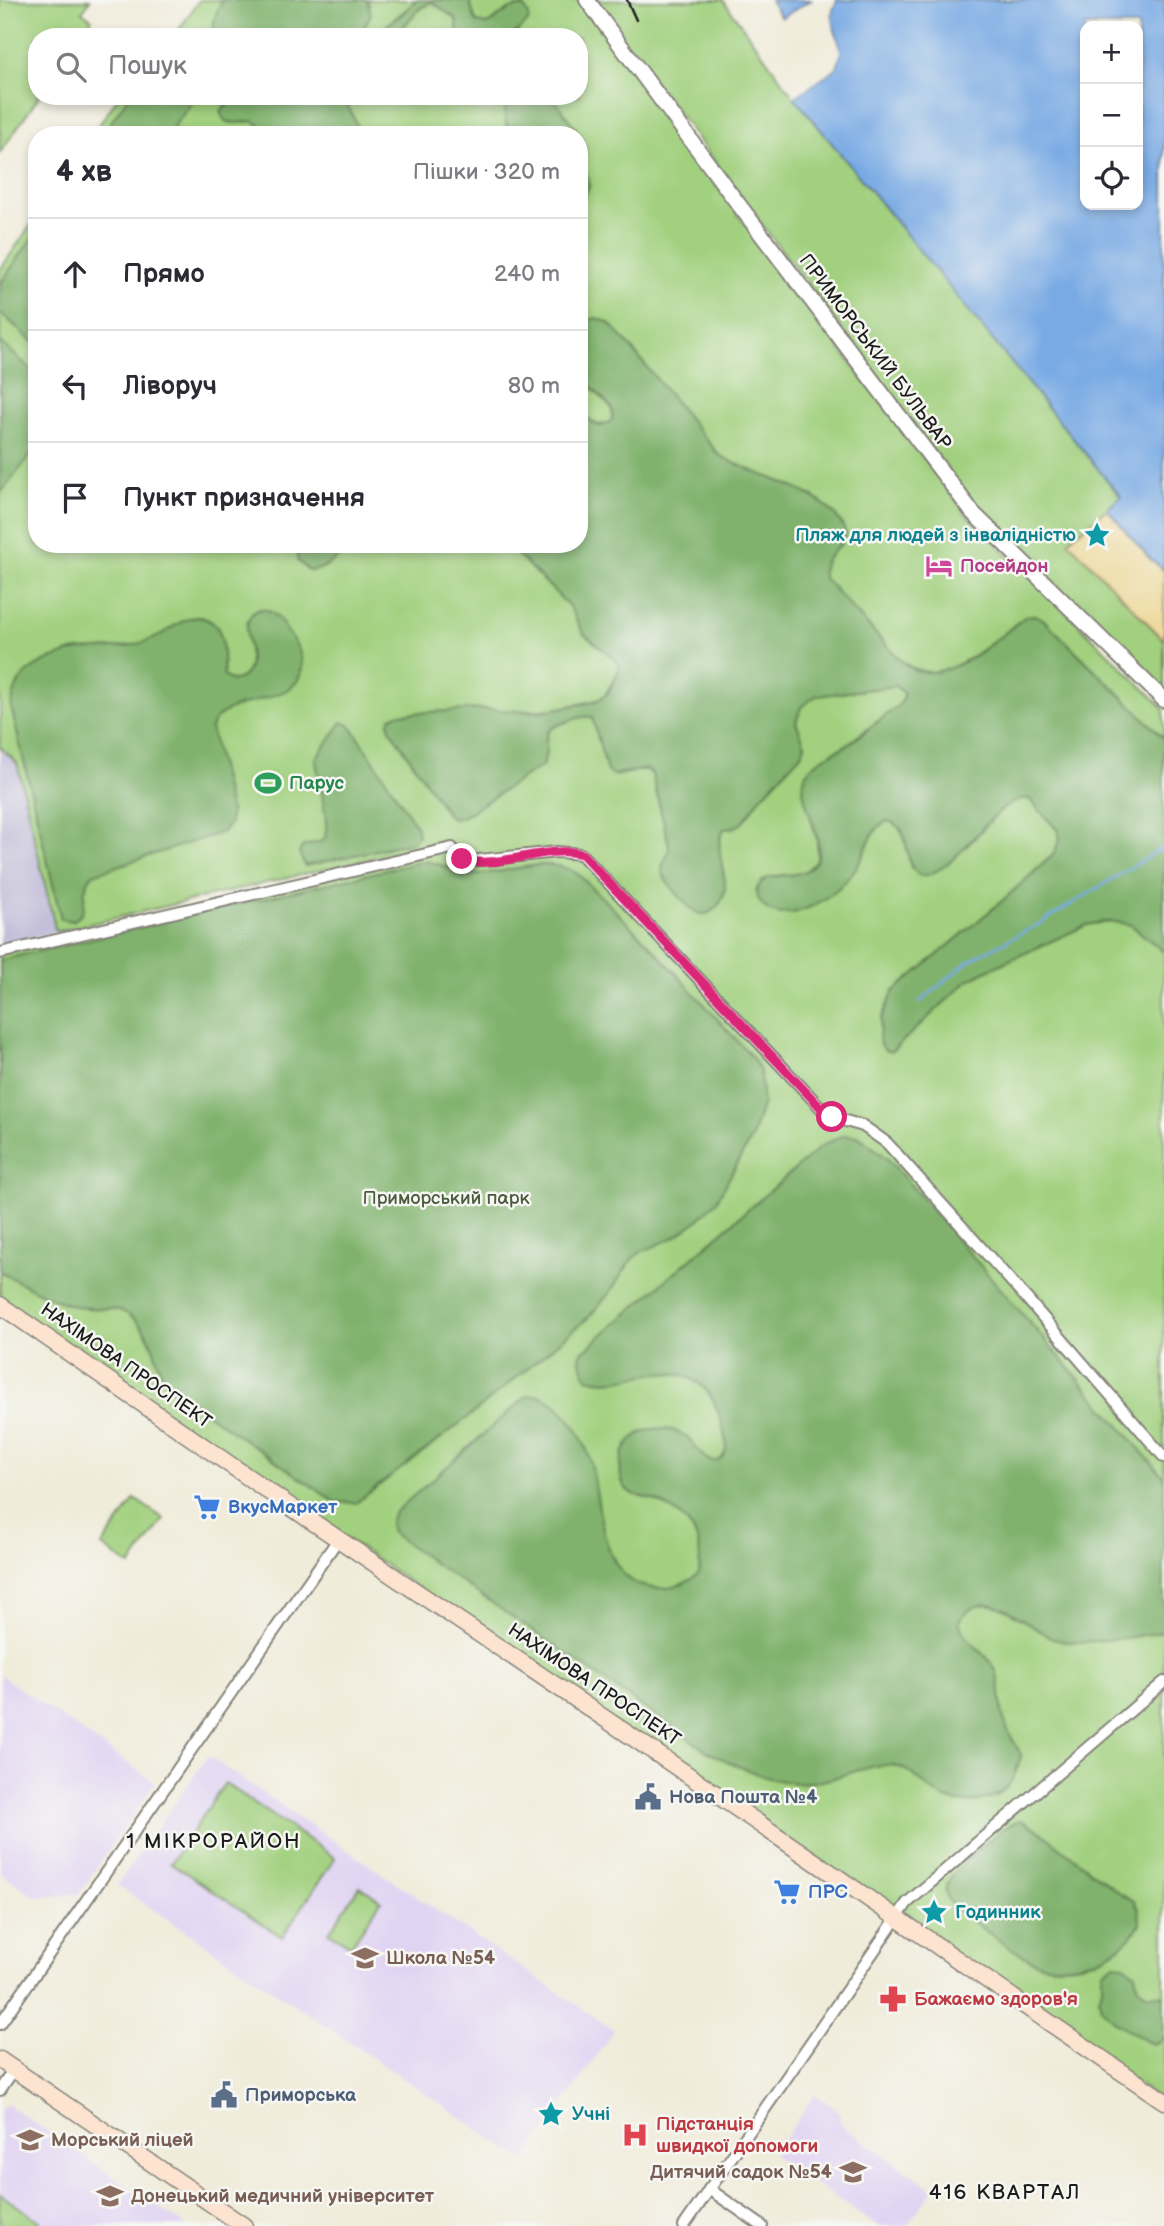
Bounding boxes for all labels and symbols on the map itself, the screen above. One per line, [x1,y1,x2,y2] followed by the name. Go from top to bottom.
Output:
[794,250,956,454] street label: ПРИМОРСЬКИЙ БУЛЬВАР
[1082,520,1112,550] place icon: Пляж для людей з інвалідністю
[795,524,1076,547] place label: Пляж для людей з інвалідністю
[924,551,954,581] hotel icon: Посейдон
[960,555,1048,578] place label: Посейдон
[253,768,283,798] sports icon: Парус
[289,772,345,795] place label: Парус
[446,843,477,874] route end
[816,1101,847,1132] route start
[362,1187,530,1210] park label: Приморський парк
[36,1298,216,1434] street label: НАХІМОВА ПРОСПЕКТ
[192,1492,222,1522] supermarket icon: ВкусМаркет
[228,1496,337,1519] place label: ВкусМаркет
[503,1619,685,1751] street label: НАХІМОВА ПРОСПЕКТ
[633,1782,663,1812] public building icon: Нова Пошта №4
[669,1786,817,1809] place label: Нова Пошта №4
[126,1829,302,1854] district label: 1 МІКРОРАЙОН
[772,1877,802,1907] supermarket icon: ПРС
[808,1881,848,1904] place label: ПРС
[919,1897,949,1927] place icon: Годинник
[955,1901,1041,1924] place label: Годинник
[350,1943,380,1973] school or university icon: Школа №54
[386,1947,495,1970] place label: Школа №54
[878,1984,908,2014] pharmacy icon: Бажаємо здоров'я
[914,1988,1078,2011] place label: Бажаємо здоров'я
[209,2080,239,2110] public building icon: Приморська
[245,2084,357,2107] place label: Приморська
[536,2099,566,2129] place icon: Учні
[572,2103,610,2126] place label: Учні
[656,2113,818,2158] place label: Підстанція швидкої допомоги
[620,2120,650,2150] hospital icon: Підстанція швидкої допомоги
[15,2125,45,2155] school or university icon: Морський ліцей
[51,2129,194,2152] place label: Морський ліцей
[838,2157,868,2187] school or university icon: Дитячий садок №54
[650,2161,832,2184] place label: Дитячий садок №54
[929,2180,1081,2205] district label: 416 КВАРТАЛ
[95,2181,125,2211] school or university icon: Донецький медичний університет
[131,2185,434,2208] place label: Донецький медичний університет

